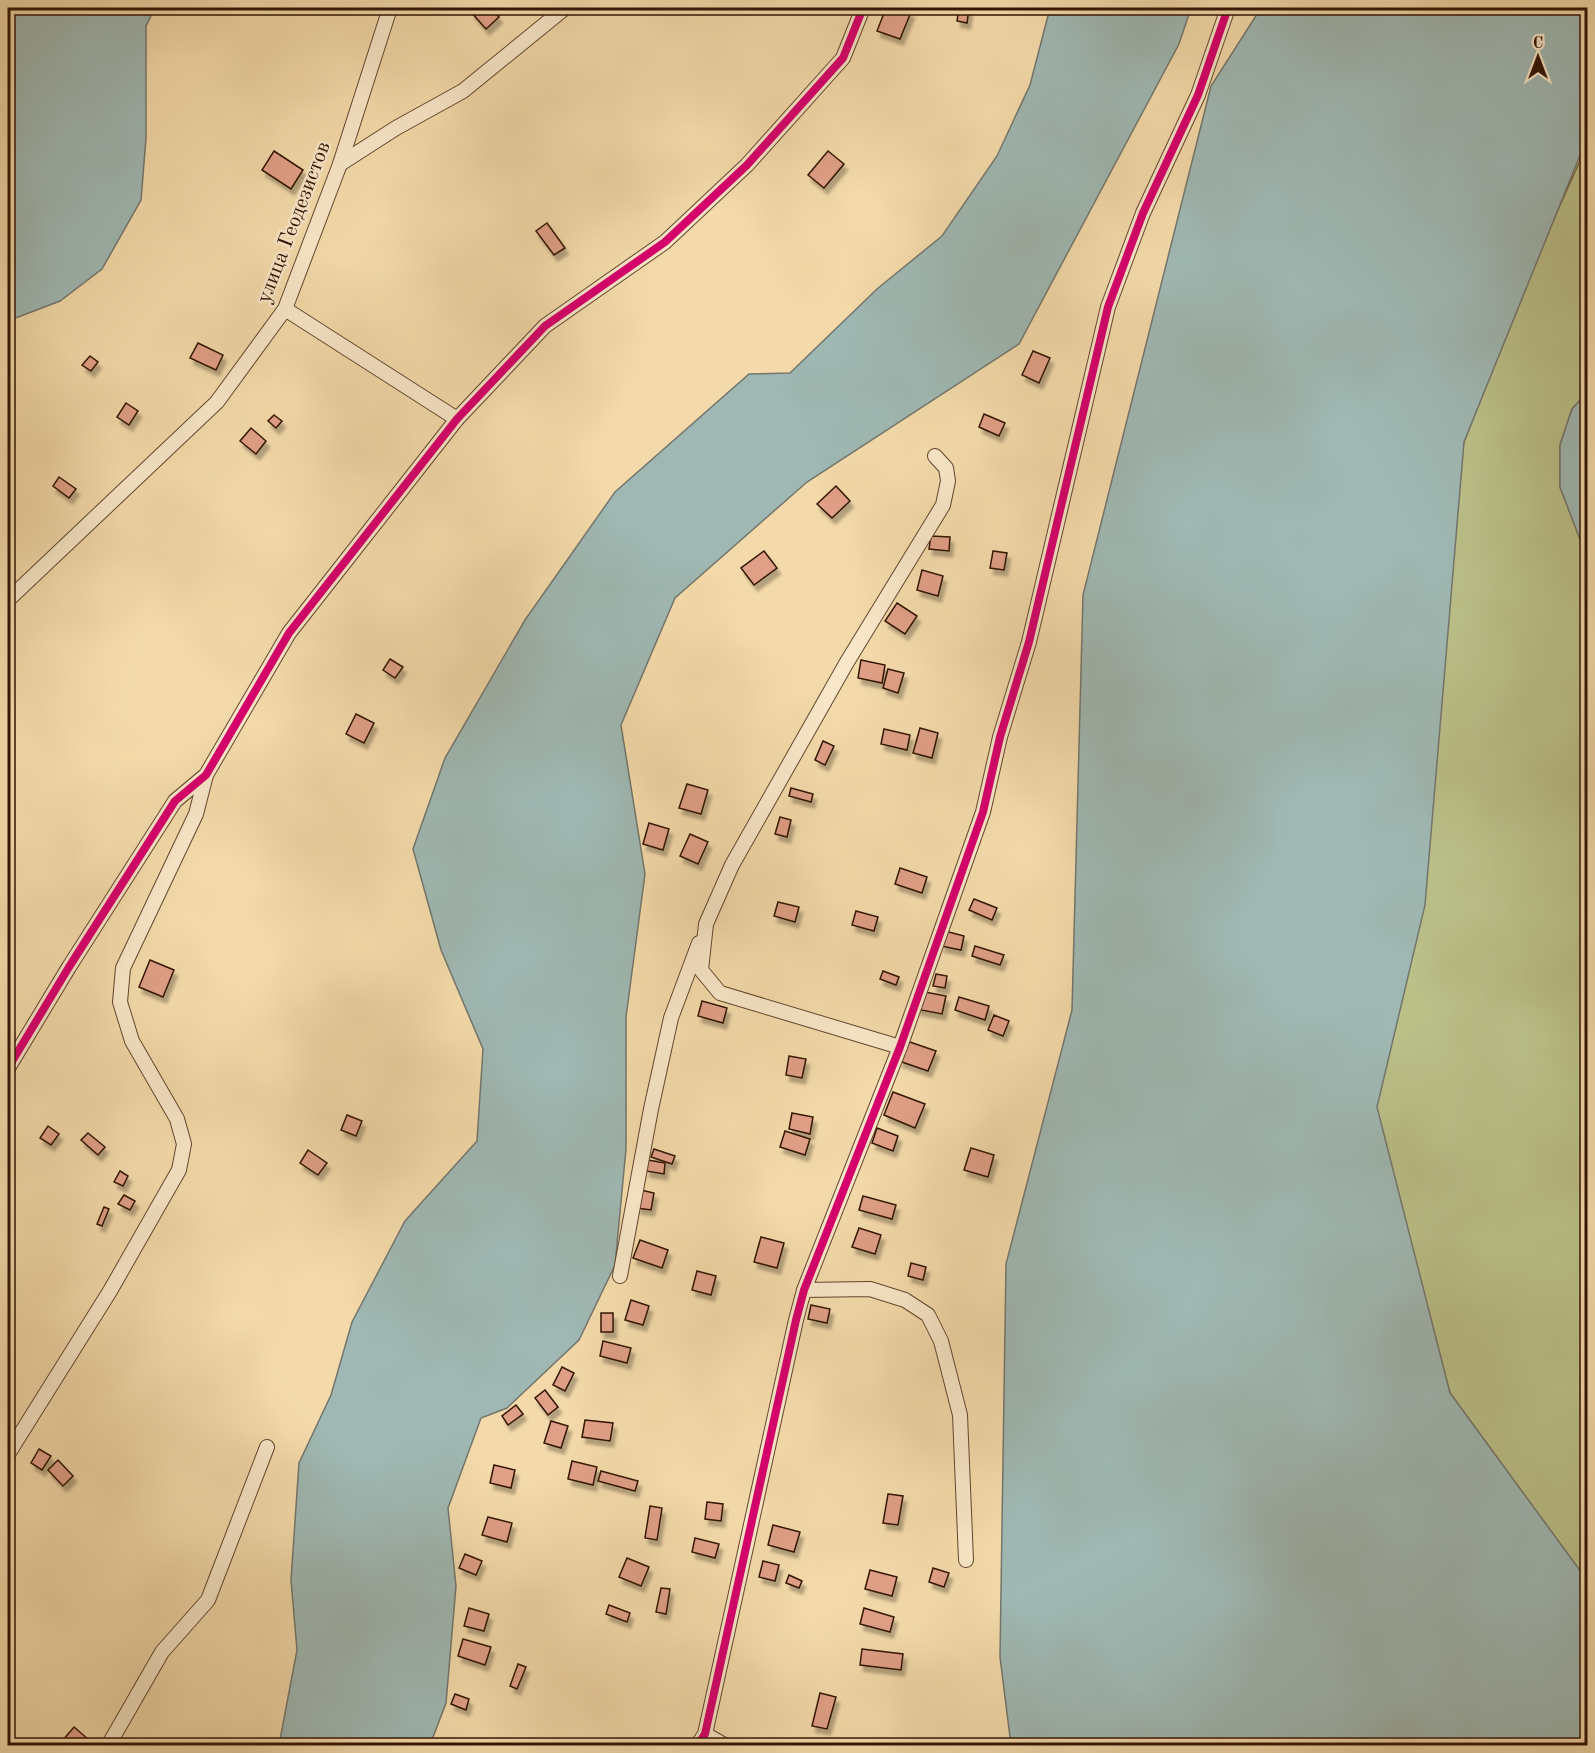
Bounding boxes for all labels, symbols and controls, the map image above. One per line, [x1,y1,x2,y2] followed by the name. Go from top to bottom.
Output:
[1508,27,1568,87] north arrow
[1533,36,1543,52] text: С
[254,139,335,306] street label: улица Геодезистов

